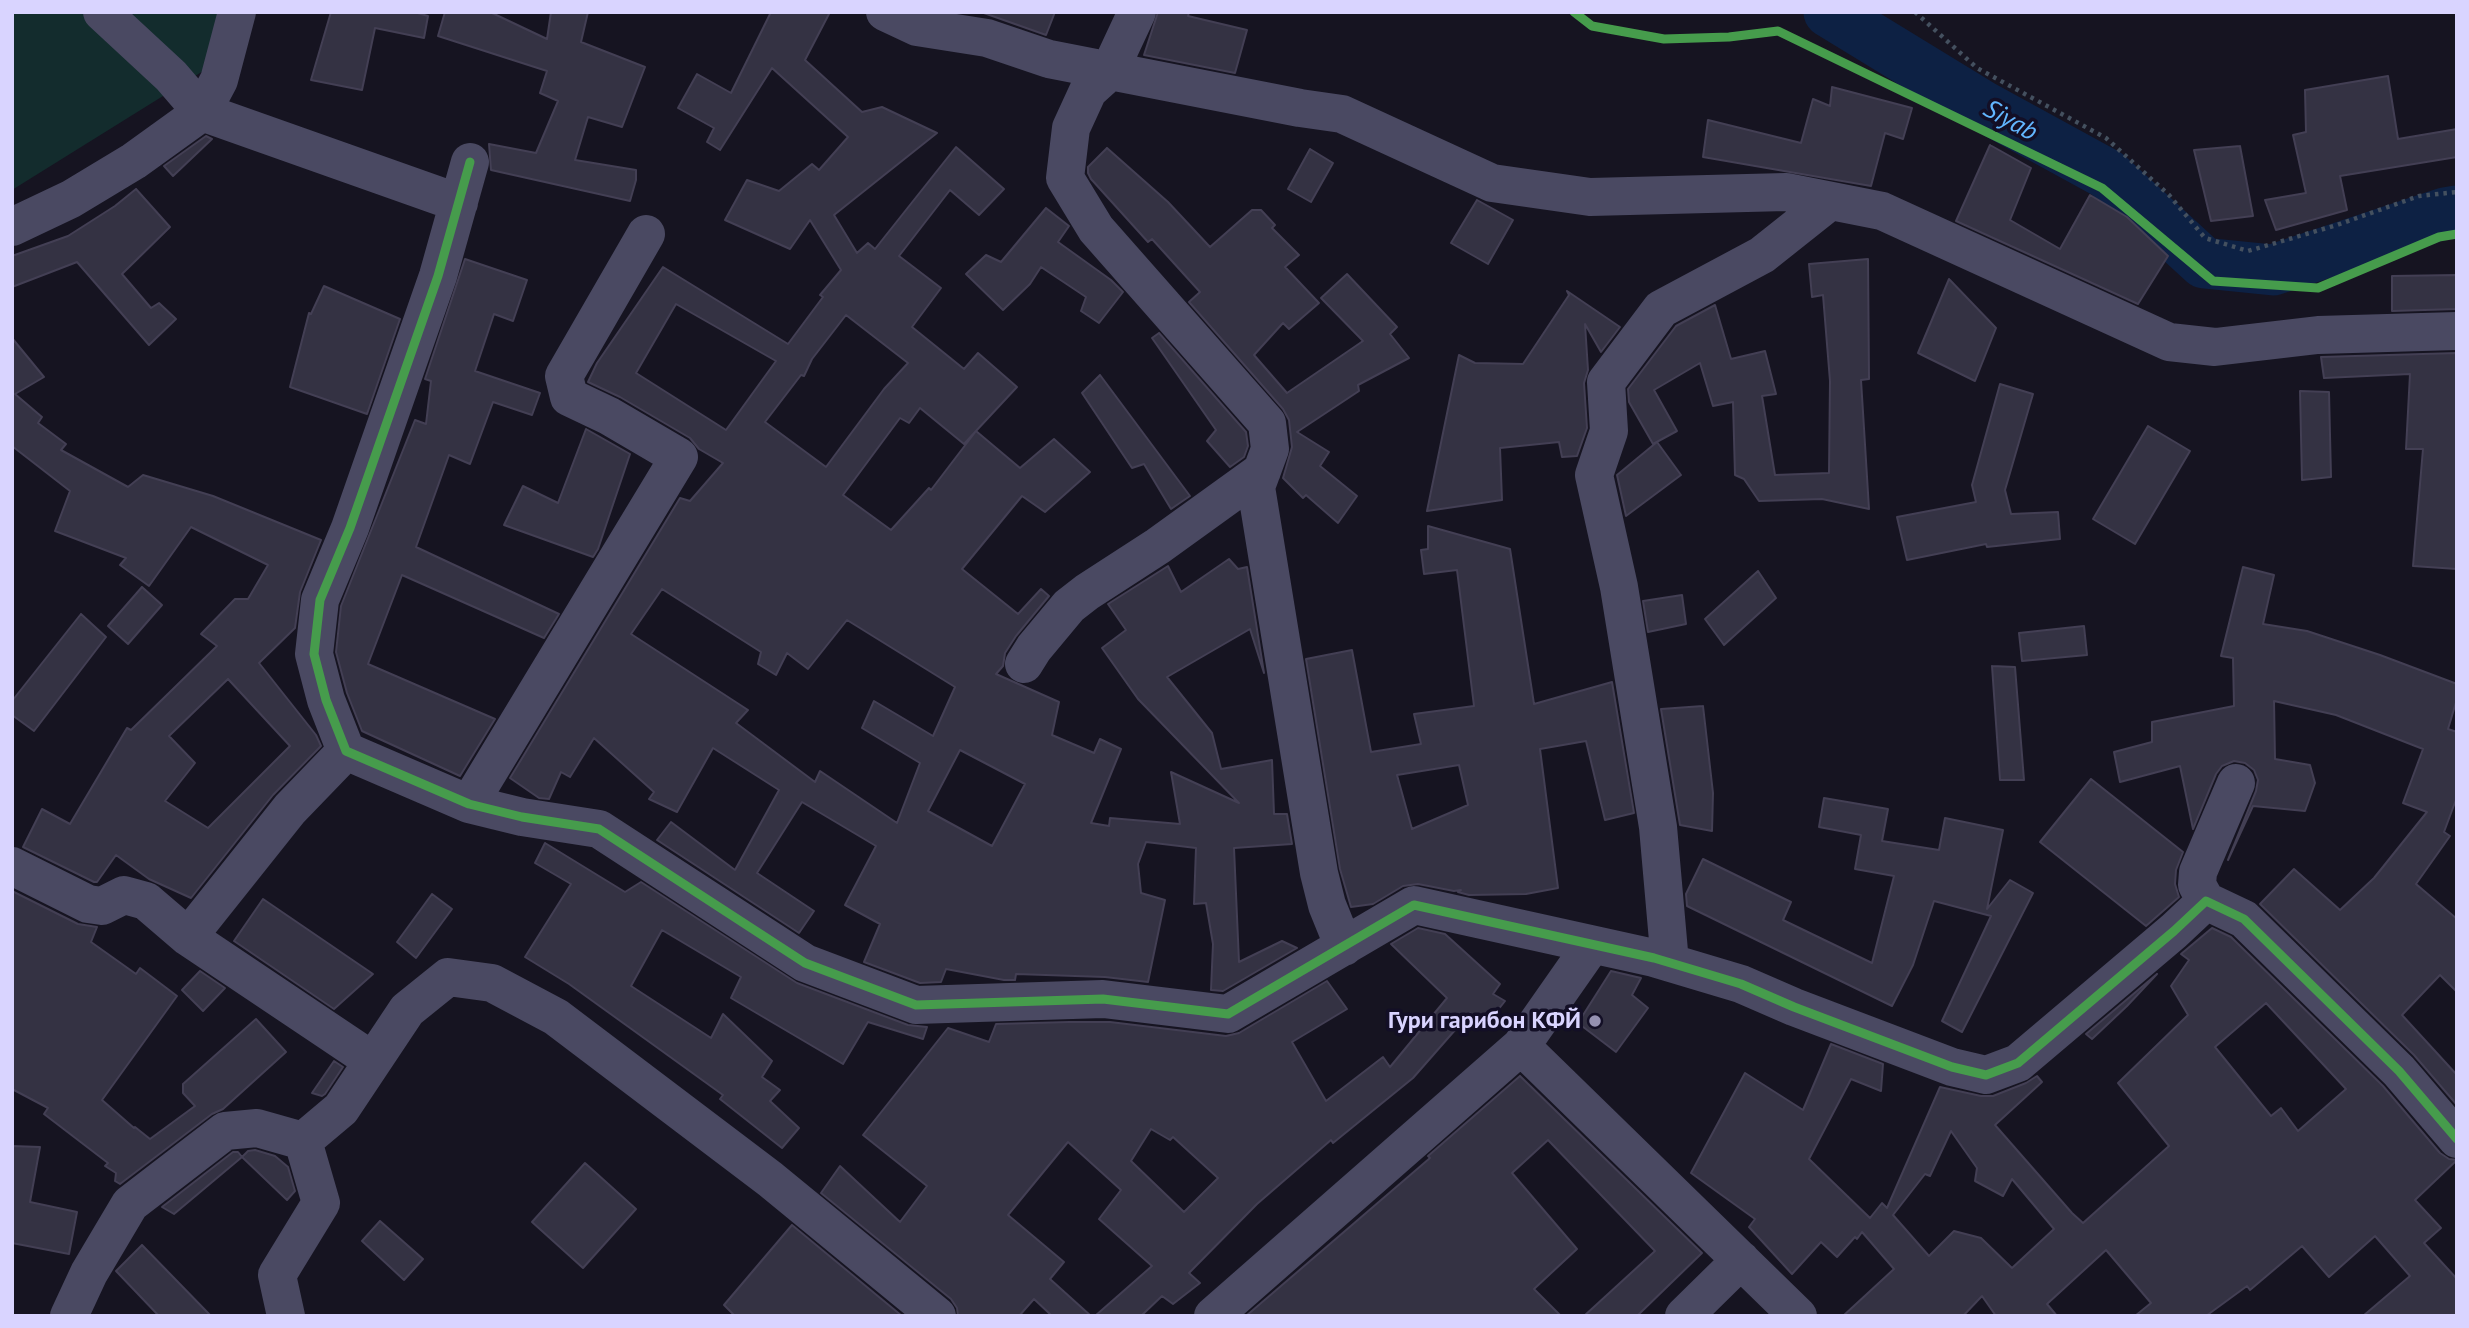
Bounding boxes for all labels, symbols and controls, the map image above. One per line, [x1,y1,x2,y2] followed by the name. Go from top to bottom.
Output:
[1978,94,2042,148] water label: Siyab
[1388,1007,1581,1035] place label: Гури гарибон КФЙ
[1587,1013,1603,1029] marker: Гури гарибон КФЙ

